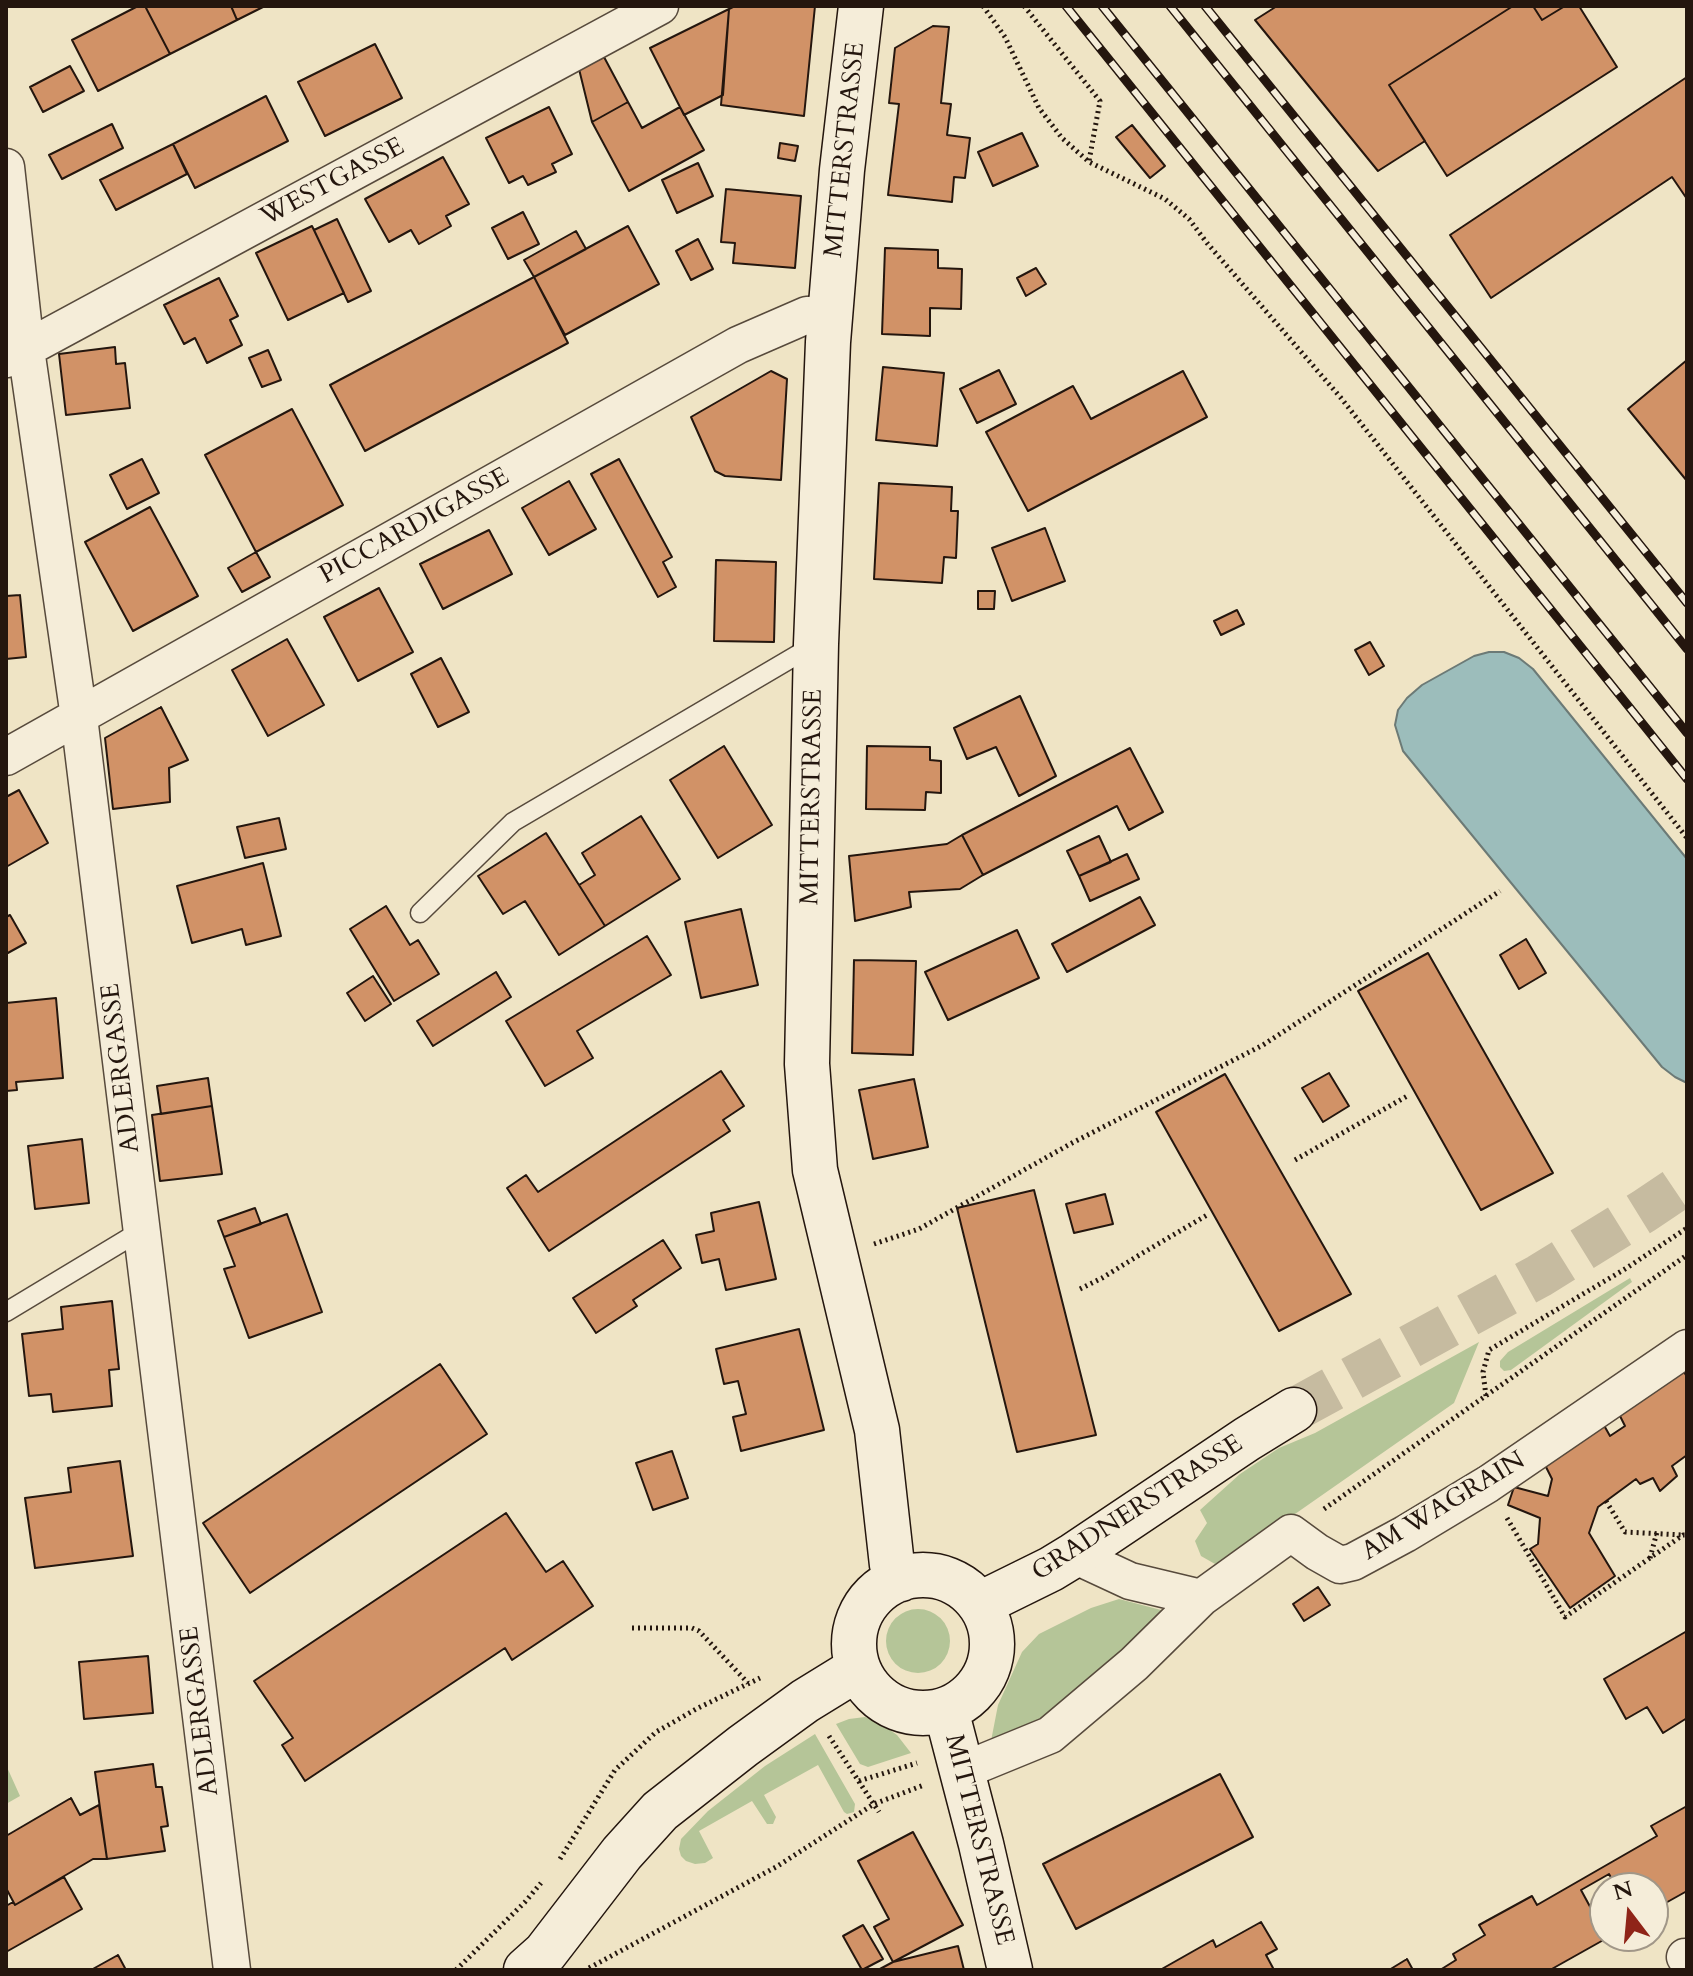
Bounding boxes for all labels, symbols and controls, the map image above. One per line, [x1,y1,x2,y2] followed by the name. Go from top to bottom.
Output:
[819,41,873,259] street label: MITTERSTRASSE
[256,132,410,234] street label: WESTGASSE
[315,462,515,592] street label: PICCARDIGASSE
[796,689,830,905] street label: MITTERSTRASSE
[96,981,148,1155] street label: ADLERGASSE
[1027,1429,1249,1589] street label: GRADNERSTRASSE
[1357,1446,1531,1568] street label: AM WAGRAIN
[175,1624,227,1798] street label: ADLERGASSE
[937,1731,1019,1949] street label: MITTERSTRASSE
[1589,1872,1669,1952] north arrow
[1610,1874,1636,1908] text: N

